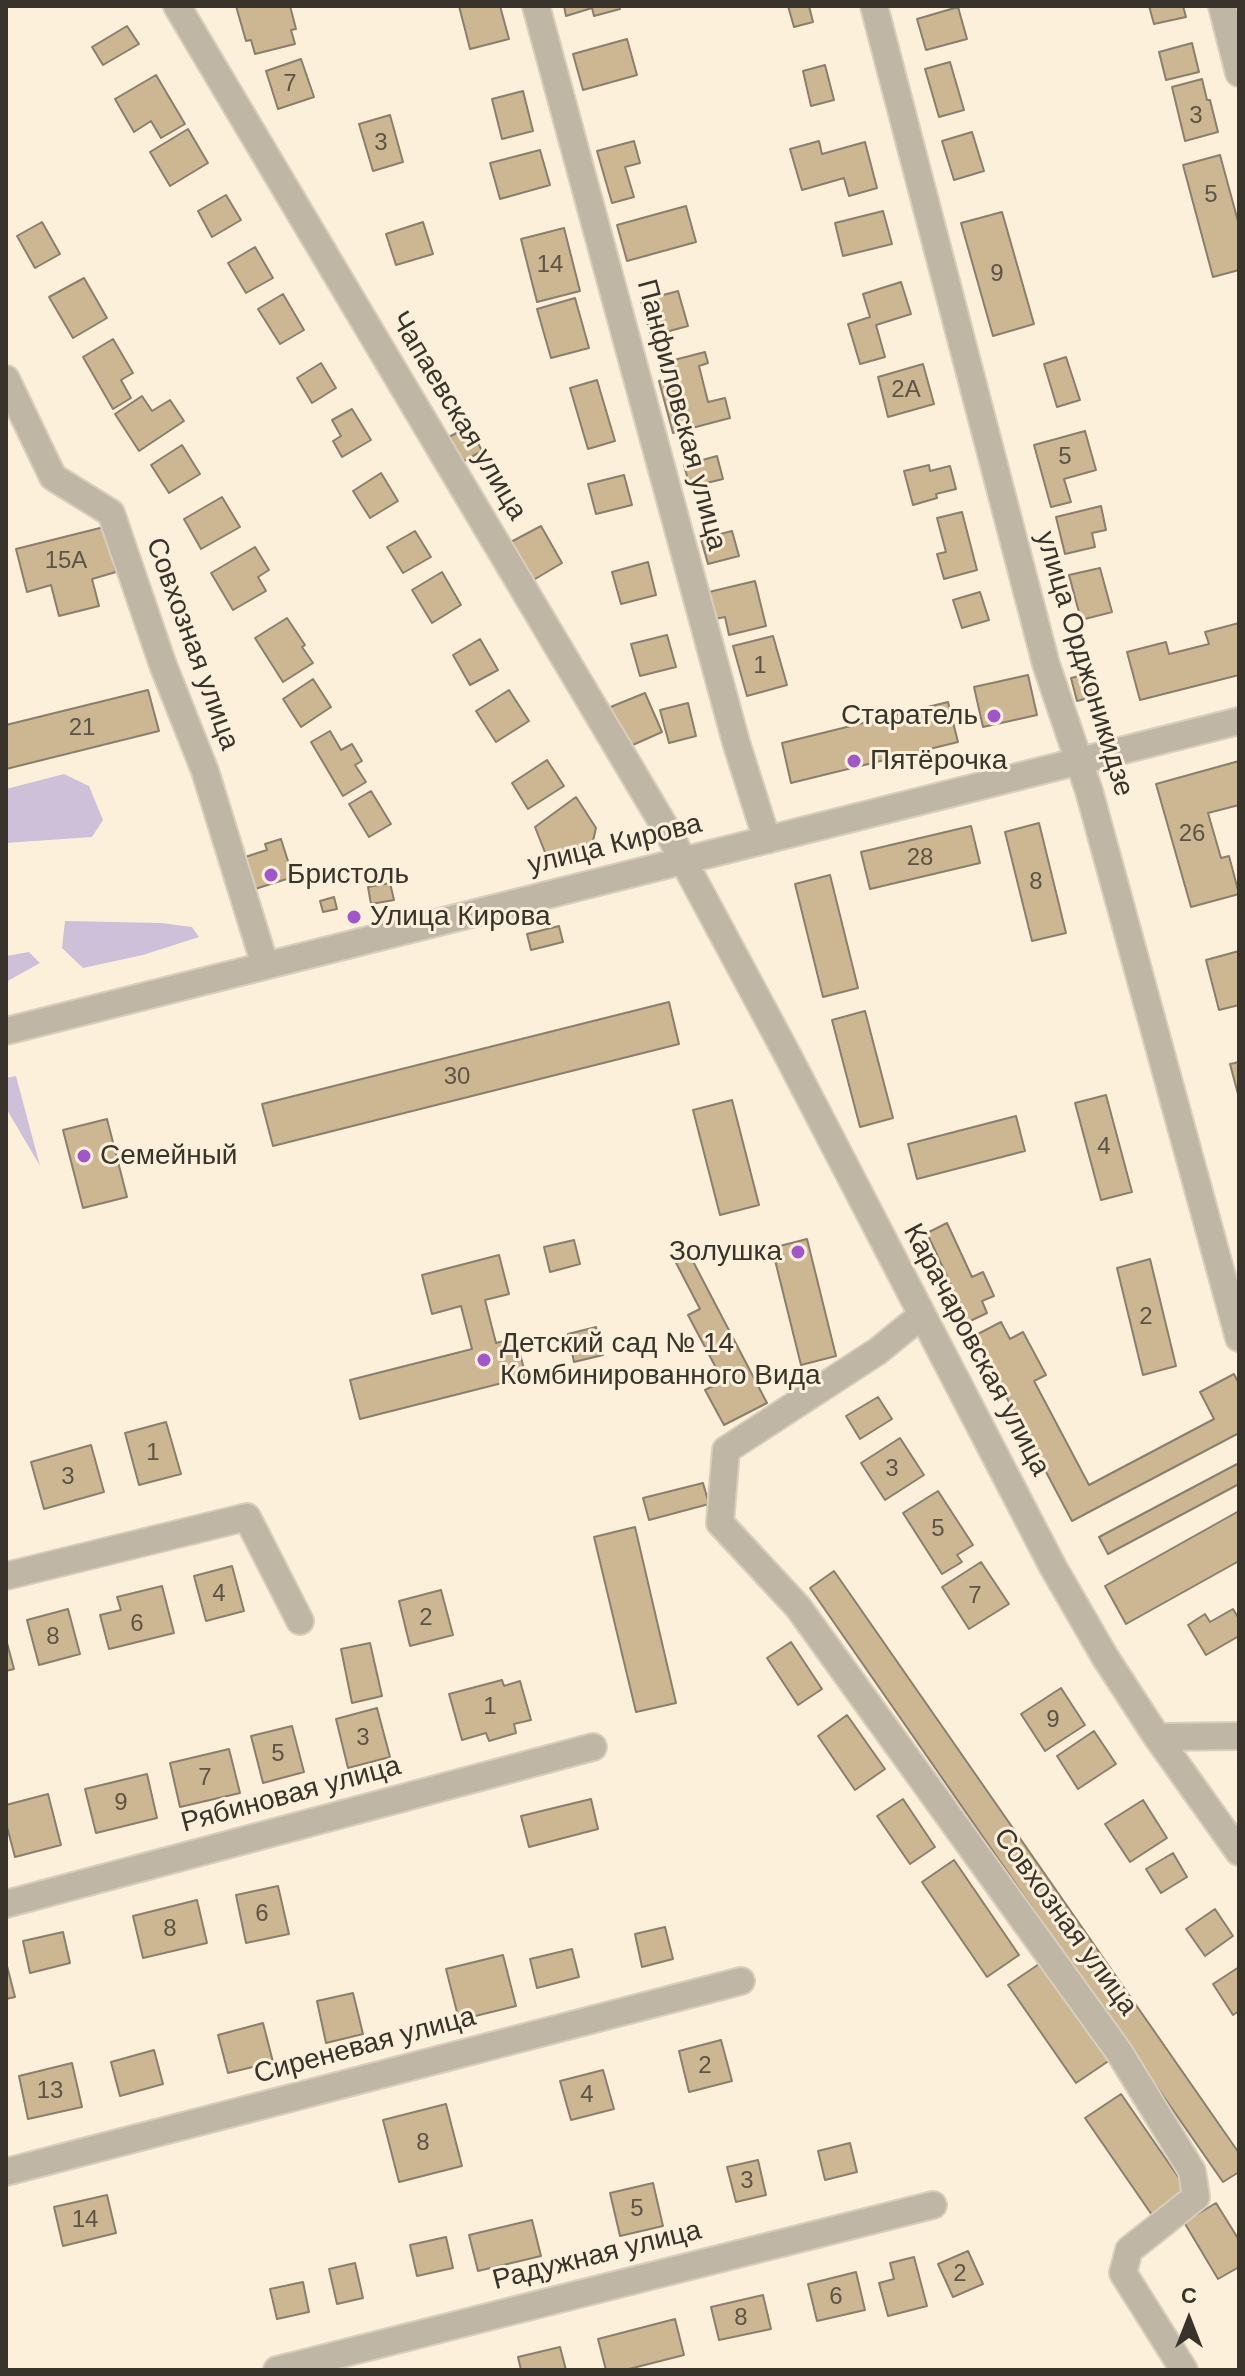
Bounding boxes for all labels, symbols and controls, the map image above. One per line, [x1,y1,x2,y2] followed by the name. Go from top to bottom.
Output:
[283,70,297,98] house number: 7
[1189,102,1203,130] house number: 3
[374,129,388,157] house number: 3
[1204,181,1218,209] house number: 5
[537,251,563,279] house number: 14
[990,260,1004,288] house number: 9
[629,276,733,554] street label: Панфиловская улица
[382,306,534,526] street label: Чапаевская улица
[891,376,921,404] house number: 2А
[1058,443,1072,471] house number: 5
[1028,527,1140,801] street label: улица Орджоникидзе
[138,533,246,755] street label: Совхозная улица
[45,547,87,575] house number: 15А
[753,652,767,680] house number: 1
[841,699,978,733] place label: Старатель
[985,707,1003,725] marker: Старатель
[69,714,95,742] house number: 21
[870,744,1007,778] place label: Пятёрочка
[845,752,863,770] marker: Пятёрочка
[525,807,705,883] street label: улица Кирова
[1179,820,1205,848] house number: 26
[907,844,933,872] house number: 28
[287,858,409,892] place label: Бристоль
[262,866,280,884] marker: Бристоль
[1029,868,1043,896] house number: 8
[370,900,551,934] place label: Улица Кирова
[345,908,363,926] marker: Улица Кирова
[444,1063,470,1091] house number: 30
[1097,1133,1111,1161] house number: 4
[100,1139,237,1173] place label: Семейный
[75,1147,93,1165] marker: Семейный
[895,1218,1057,1482] street label: Карачаровская улица
[669,1235,782,1269] place label: Золушка
[789,1243,807,1261] marker: Золушка
[1139,1303,1153,1331] house number: 2
[500,1327,821,1393] place label: Детский сад № 14 Комбинированного Вида
[475,1351,493,1369] marker: Детский сад № 14 Комбинированного Вида
[146,1439,160,1467] house number: 1
[885,1455,899,1483] house number: 3
[61,1463,75,1491] house number: 3
[931,1515,945,1543] house number: 5
[212,1580,226,1608] house number: 4
[968,1582,982,1610] house number: 7
[419,1604,433,1632] house number: 2
[130,1610,144,1638] house number: 6
[46,1623,60,1651] house number: 8
[483,1693,497,1721] house number: 1
[1046,1706,1060,1734] house number: 9
[356,1724,370,1752] house number: 3
[271,1740,285,1768] house number: 5
[178,1750,404,1840] street label: Рябиновая улица
[198,1764,212,1792] house number: 7
[114,1789,128,1817] house number: 9
[986,1822,1144,2022] street label: Совхозная улица
[255,1900,269,1928] house number: 6
[163,1915,177,1943] house number: 8
[250,2000,480,2092] street label: Сиреневая улица
[698,2052,712,2080] house number: 2
[37,2077,63,2105] house number: 13
[580,2081,594,2109] house number: 4
[416,2129,430,2157] house number: 8
[740,2167,754,2195] house number: 3
[630,2195,644,2223] house number: 5
[72,2206,98,2234] house number: 14
[489,2214,705,2298] street label: Радужная улица
[953,2260,967,2288] house number: 2
[1149,2280,1229,2360] north arrow
[829,2283,843,2311] house number: 6
[1181,2283,1197,2308] text: С
[734,2304,748,2332] house number: 8

